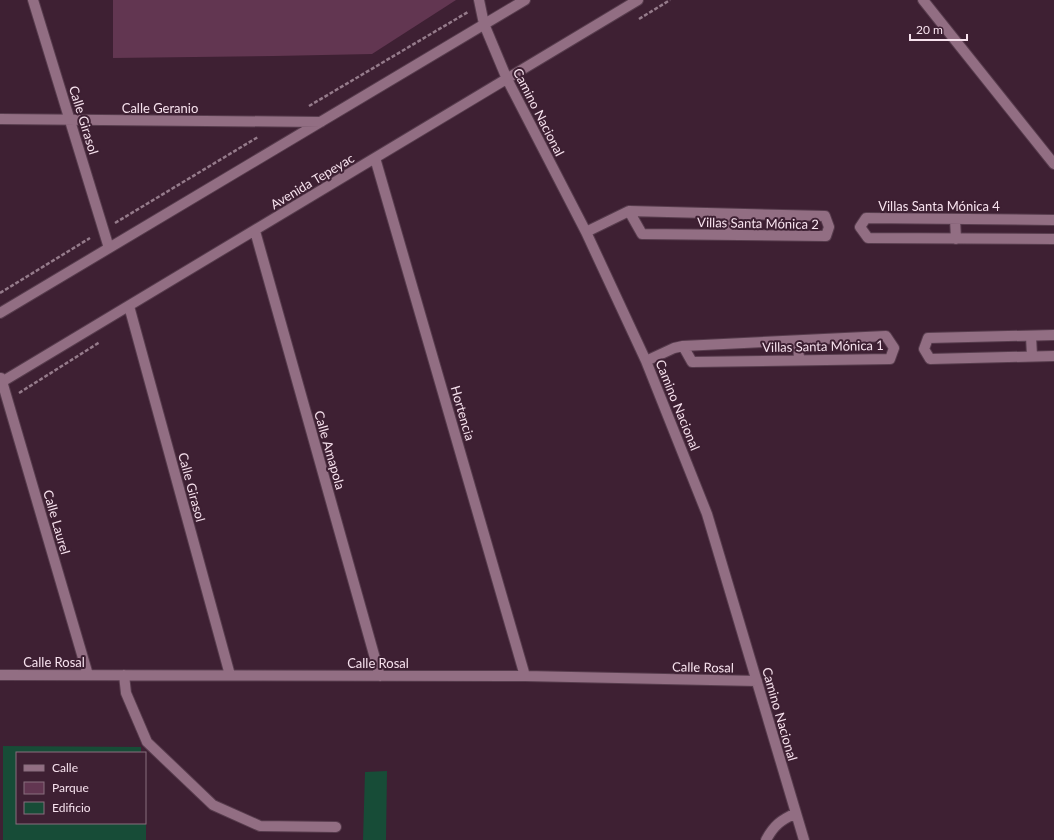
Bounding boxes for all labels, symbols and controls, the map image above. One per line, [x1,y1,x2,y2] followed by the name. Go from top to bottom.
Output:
[910,16,967,42] scale bar
[916,22,943,37] text: 20 m
[510,65,568,159] street label: Camino Nacional
[66,84,102,156] street label: Calle Girasol
[122,100,198,116] street label: Calle Geranio
[267,150,357,212] street label: Avenida Tepeyac
[878,198,1000,214] street label: Villas Santa Mónica 4
[697,214,819,232] street label: Villas Santa Mónica 2
[762,337,884,355] street label: Villas Santa Mónica 1
[652,357,704,453] street label: Camino Nacional
[448,384,478,442] street label: Hortencia
[311,409,349,491] street label: Calle Amapola
[175,451,209,523] street label: Calle Girasol
[40,488,74,556] street label: Calle Laurel
[23,654,85,670] street label: Calle Rosal
[347,655,409,671] street label: Calle Rosal
[672,658,734,676] street label: Calle Rosal
[759,665,801,763] street label: Camino Nacional
[16,752,146,824] legend
[52,760,78,775] text: Calle
[52,780,89,795] text: Parque
[52,800,91,815] text: Edificio

